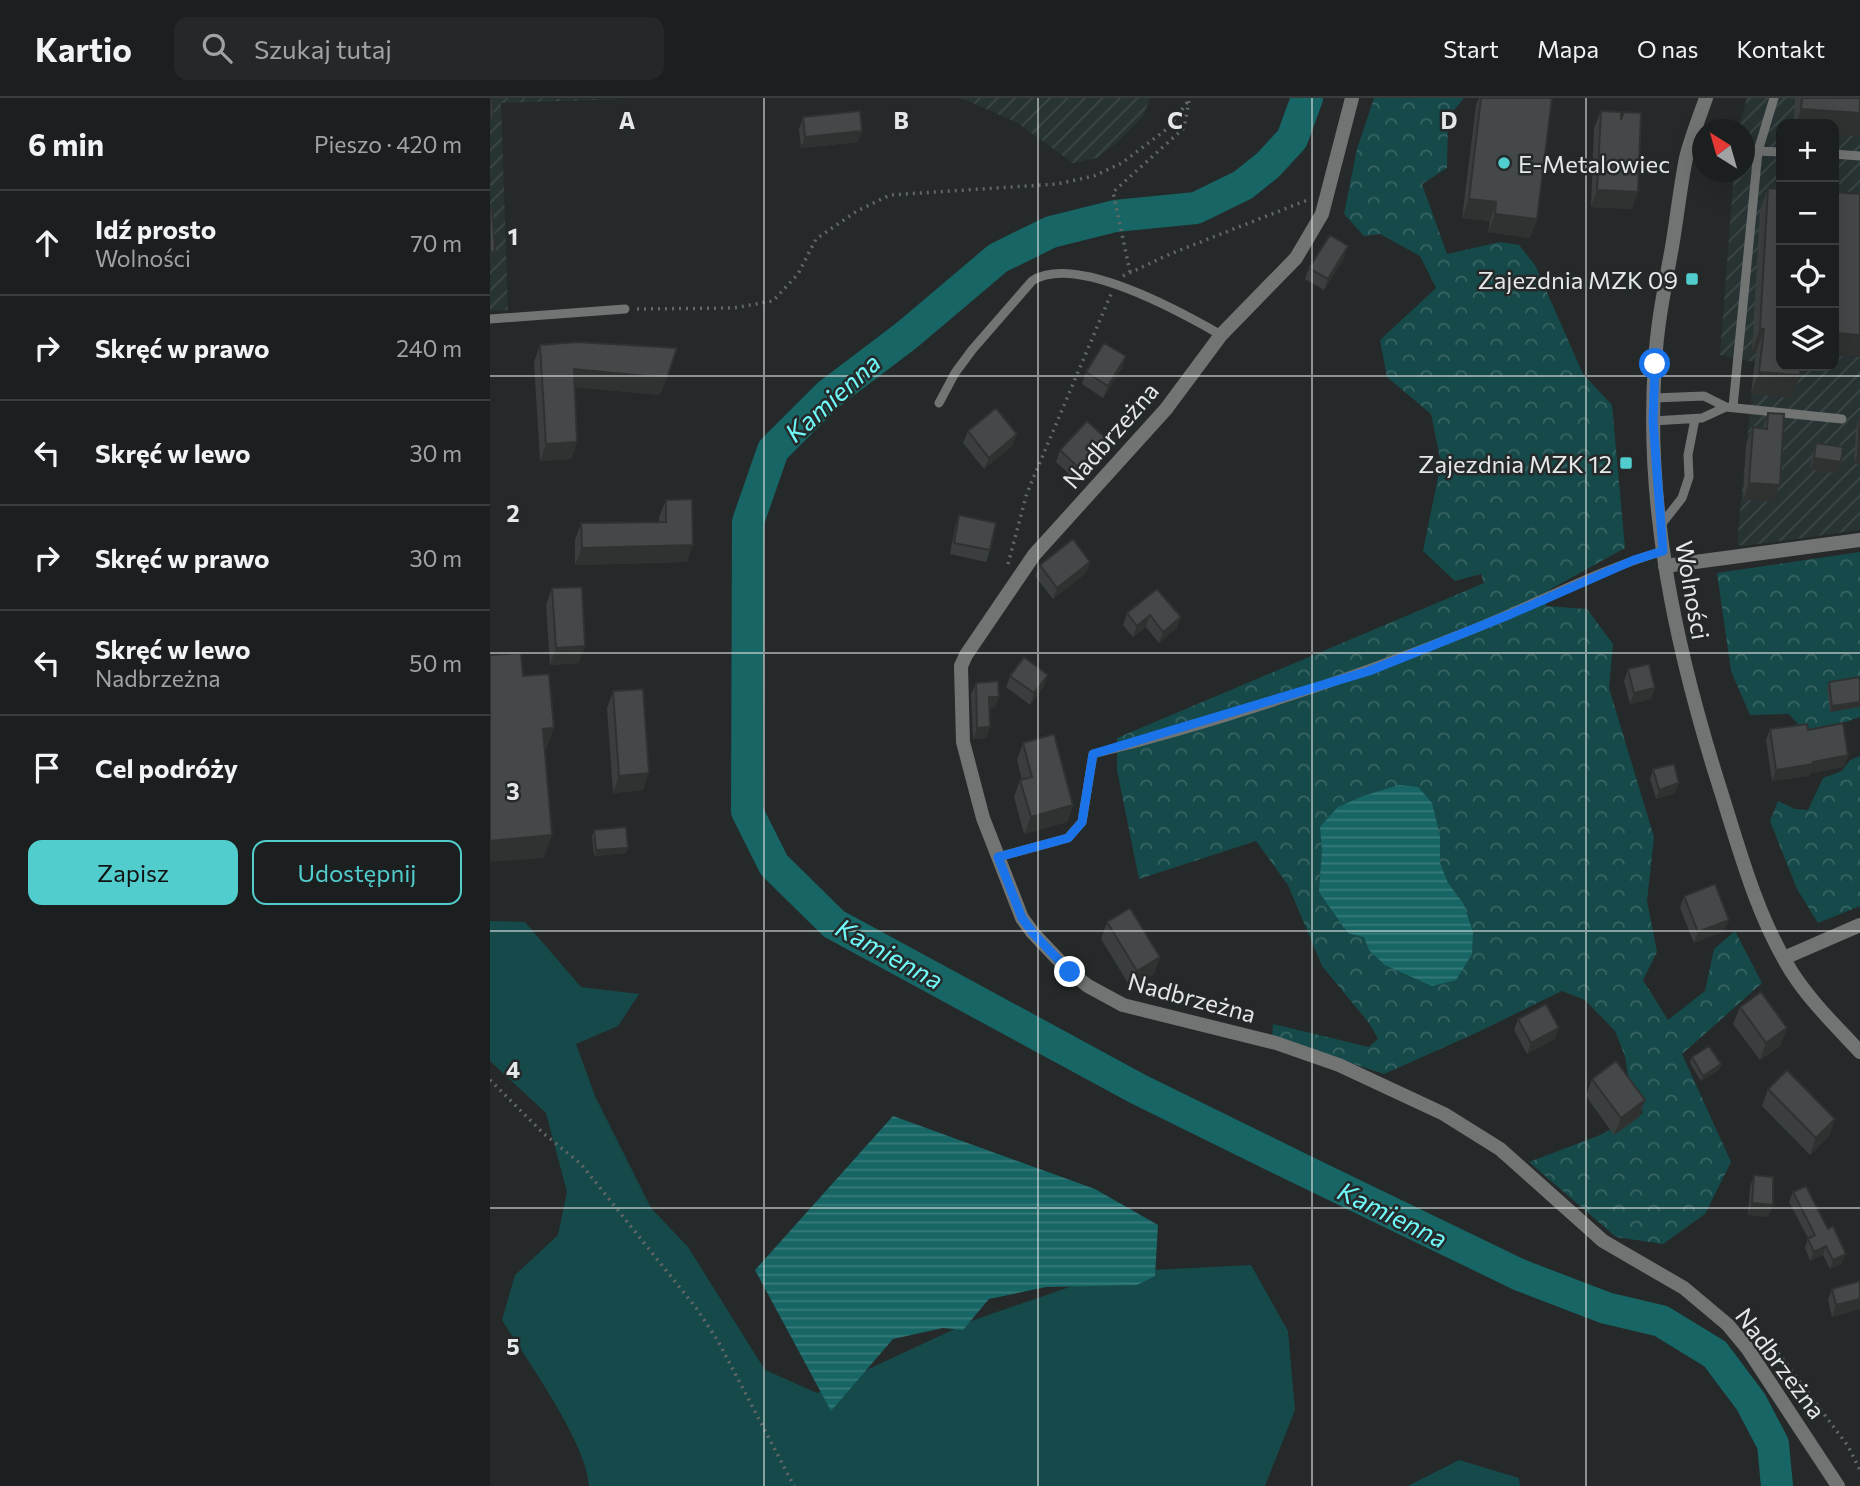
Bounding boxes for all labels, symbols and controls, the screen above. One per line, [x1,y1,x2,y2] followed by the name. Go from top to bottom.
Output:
[174,17,664,80] search box
[35,28,132,69] text: Kartio
[198,29,236,67] icon: search
[254,33,392,64] text: Szukaj tutaj
[1443,34,1499,63] text: Start
[1537,34,1599,63] text: Mapa
[1637,34,1698,63] text: O nas
[1736,34,1825,63] text: Kontakt
[619,106,636,134] text: A
[893,106,909,134] text: B
[1167,106,1183,134] text: C
[1441,106,1458,134] text: D
[1692,119,1755,182] north arrow
[1776,119,1839,371] map controls
[1776,119,1839,182] button: +
[28,125,104,162] text: 6 min
[314,130,462,158] text: Pieszo · 420 m
[1518,149,1670,178] place label: E-Metalowiec
[1496,155,1512,171] marker: E-Metalowiec
[1776,182,1839,245] button: −
[95,213,216,244] text: Idź prosto
[508,222,518,250] text: 1
[28,224,66,262] icon: ahead
[410,229,462,257] text: 70 m
[95,244,191,272] text: Wolności
[1776,245,1839,308] button: locate
[1478,265,1678,294] place label: Zajezdnia MZK 09
[1684,271,1700,287] marker: Zajezdnia MZK 09
[1776,308,1839,371] button: layers
[28,329,66,367] icon: right
[95,332,270,363] text: Skręć w prawo
[396,334,462,362] text: 240 m
[778,346,886,448] water label: Kamienna
[1639,348,1670,379] route start
[1056,376,1164,494] street label: Nadbrzeżna
[28,434,66,472] icon: left
[95,437,251,468] text: Skręć w lewo
[409,439,462,467] text: 30 m
[1418,449,1612,478] place label: Zajezdnia MZK 12
[1618,455,1634,471] marker: Zajezdnia MZK 12
[506,499,520,527] text: 2
[1670,538,1716,642] street label: Wolności
[28,539,66,577] icon: right
[95,542,270,573] text: Skręć w prawo
[409,544,462,572] text: 30 m
[95,633,251,664] text: Skręć w lewo
[28,644,66,682] icon: left
[409,649,462,677] text: 50 m
[95,664,221,692] text: Nadbrzeżna
[28,749,66,787] icon: arrive
[95,752,238,783] text: Cel podróży
[506,777,520,805] text: 3
[28,840,238,905] button: Zapisz
[252,840,462,905] button: Udostępnij
[831,911,949,995] water label: Kamienna
[1054,956,1085,987] route end
[1125,966,1259,1028] street label: Nadbrzeżna
[506,1055,520,1083] text: 4
[1333,1174,1453,1254] water label: Kamienna
[1730,1302,1832,1424] street label: Nadbrzeżna
[506,1332,520,1360] text: 5

